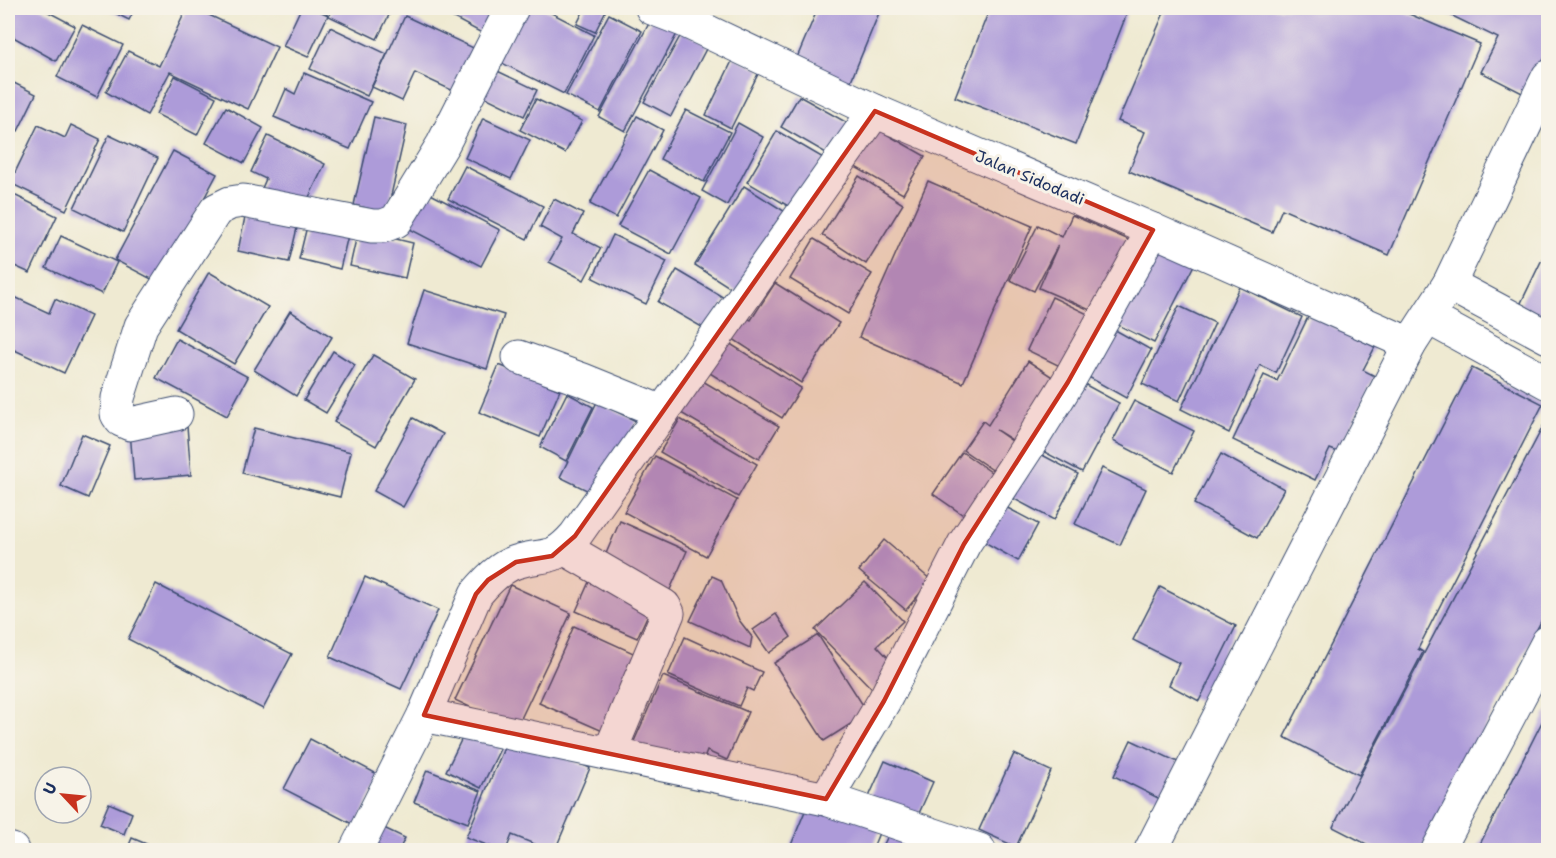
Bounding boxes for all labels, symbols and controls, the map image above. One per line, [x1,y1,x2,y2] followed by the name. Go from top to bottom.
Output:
[972,145,1088,210] street label: Jalan Sidodadi
[33,765,93,825] north arrow
[38,779,62,798] text: U

